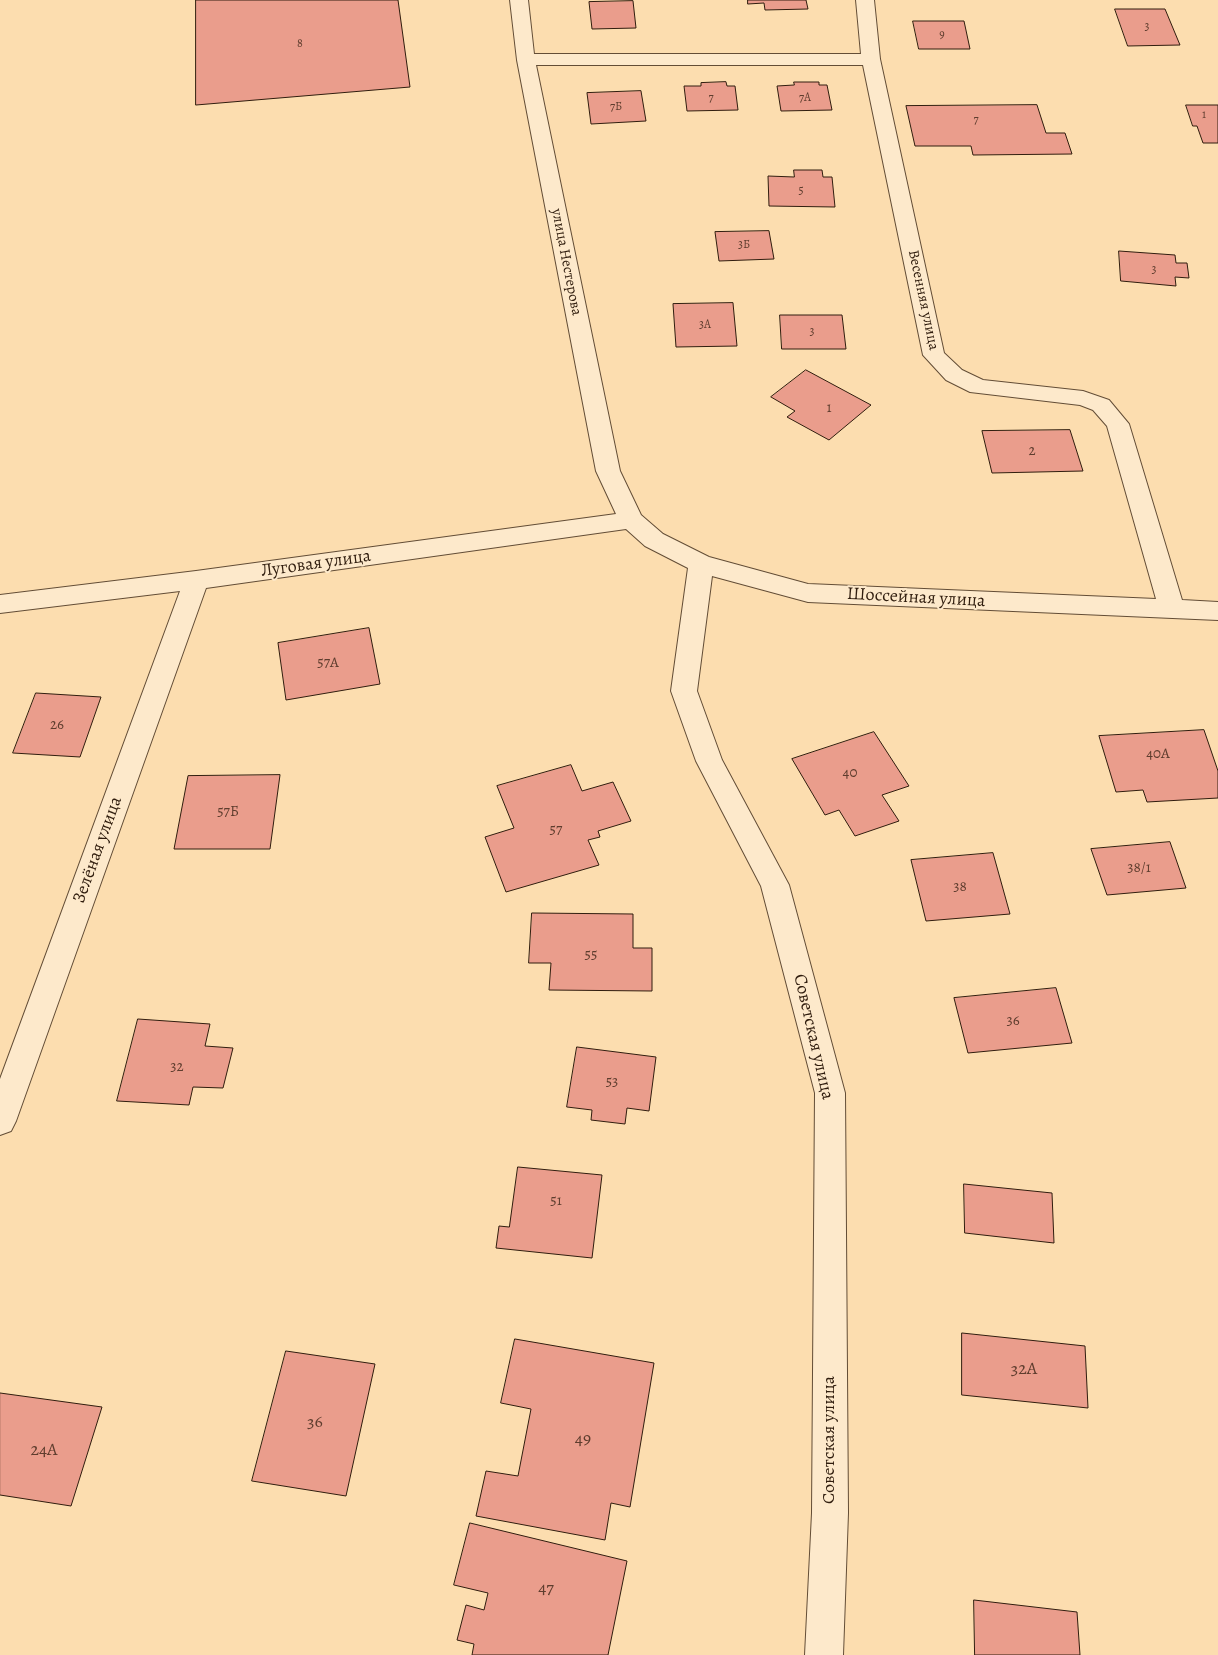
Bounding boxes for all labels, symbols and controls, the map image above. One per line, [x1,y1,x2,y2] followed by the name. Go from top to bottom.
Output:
[1145,20,1149,34] house number: 3
[939,28,945,42] house number: 9
[297,37,303,51] house number: 8
[708,91,714,105] house number: 7
[799,91,811,105] house number: 7А
[610,100,622,114] house number: 7Б
[1202,108,1206,122] house number: 1
[973,113,979,127] house number: 7
[798,184,804,198] house number: 5
[547,207,585,317] street label: улица Нестерова
[738,238,750,252] house number: 3Б
[904,248,942,352] street label: Весенняя улица
[1152,263,1156,277] house number: 3
[699,318,711,332] house number: 3А
[810,325,814,339] house number: 3
[826,399,832,417] house number: 1
[1028,442,1036,460] house number: 2
[260,546,372,582] street label: Луговая улица
[846,584,986,612] street label: Шоссейная улица
[317,654,339,672] house number: 57А
[50,716,64,734] house number: 26
[1146,745,1170,763] house number: 40А
[843,764,857,782] house number: 40
[69,794,127,906] street label: Зелёная улица
[217,803,239,821] house number: 57Б
[550,821,562,839] house number: 57
[1127,859,1151,877] house number: 38/1
[953,878,967,896] house number: 38
[585,946,597,964] house number: 55
[788,972,838,1102] street label: Советская улица
[1006,1012,1020,1030] house number: 36
[170,1058,184,1076] house number: 32
[606,1073,618,1091] house number: 53
[550,1192,562,1210] house number: 51
[1011,1359,1037,1381] house number: 32А
[819,1376,841,1504] street label: Советская улица
[307,1412,323,1434] house number: 36
[575,1429,591,1451] house number: 49
[30,1440,58,1462] house number: 24А
[538,1578,554,1600] house number: 47

